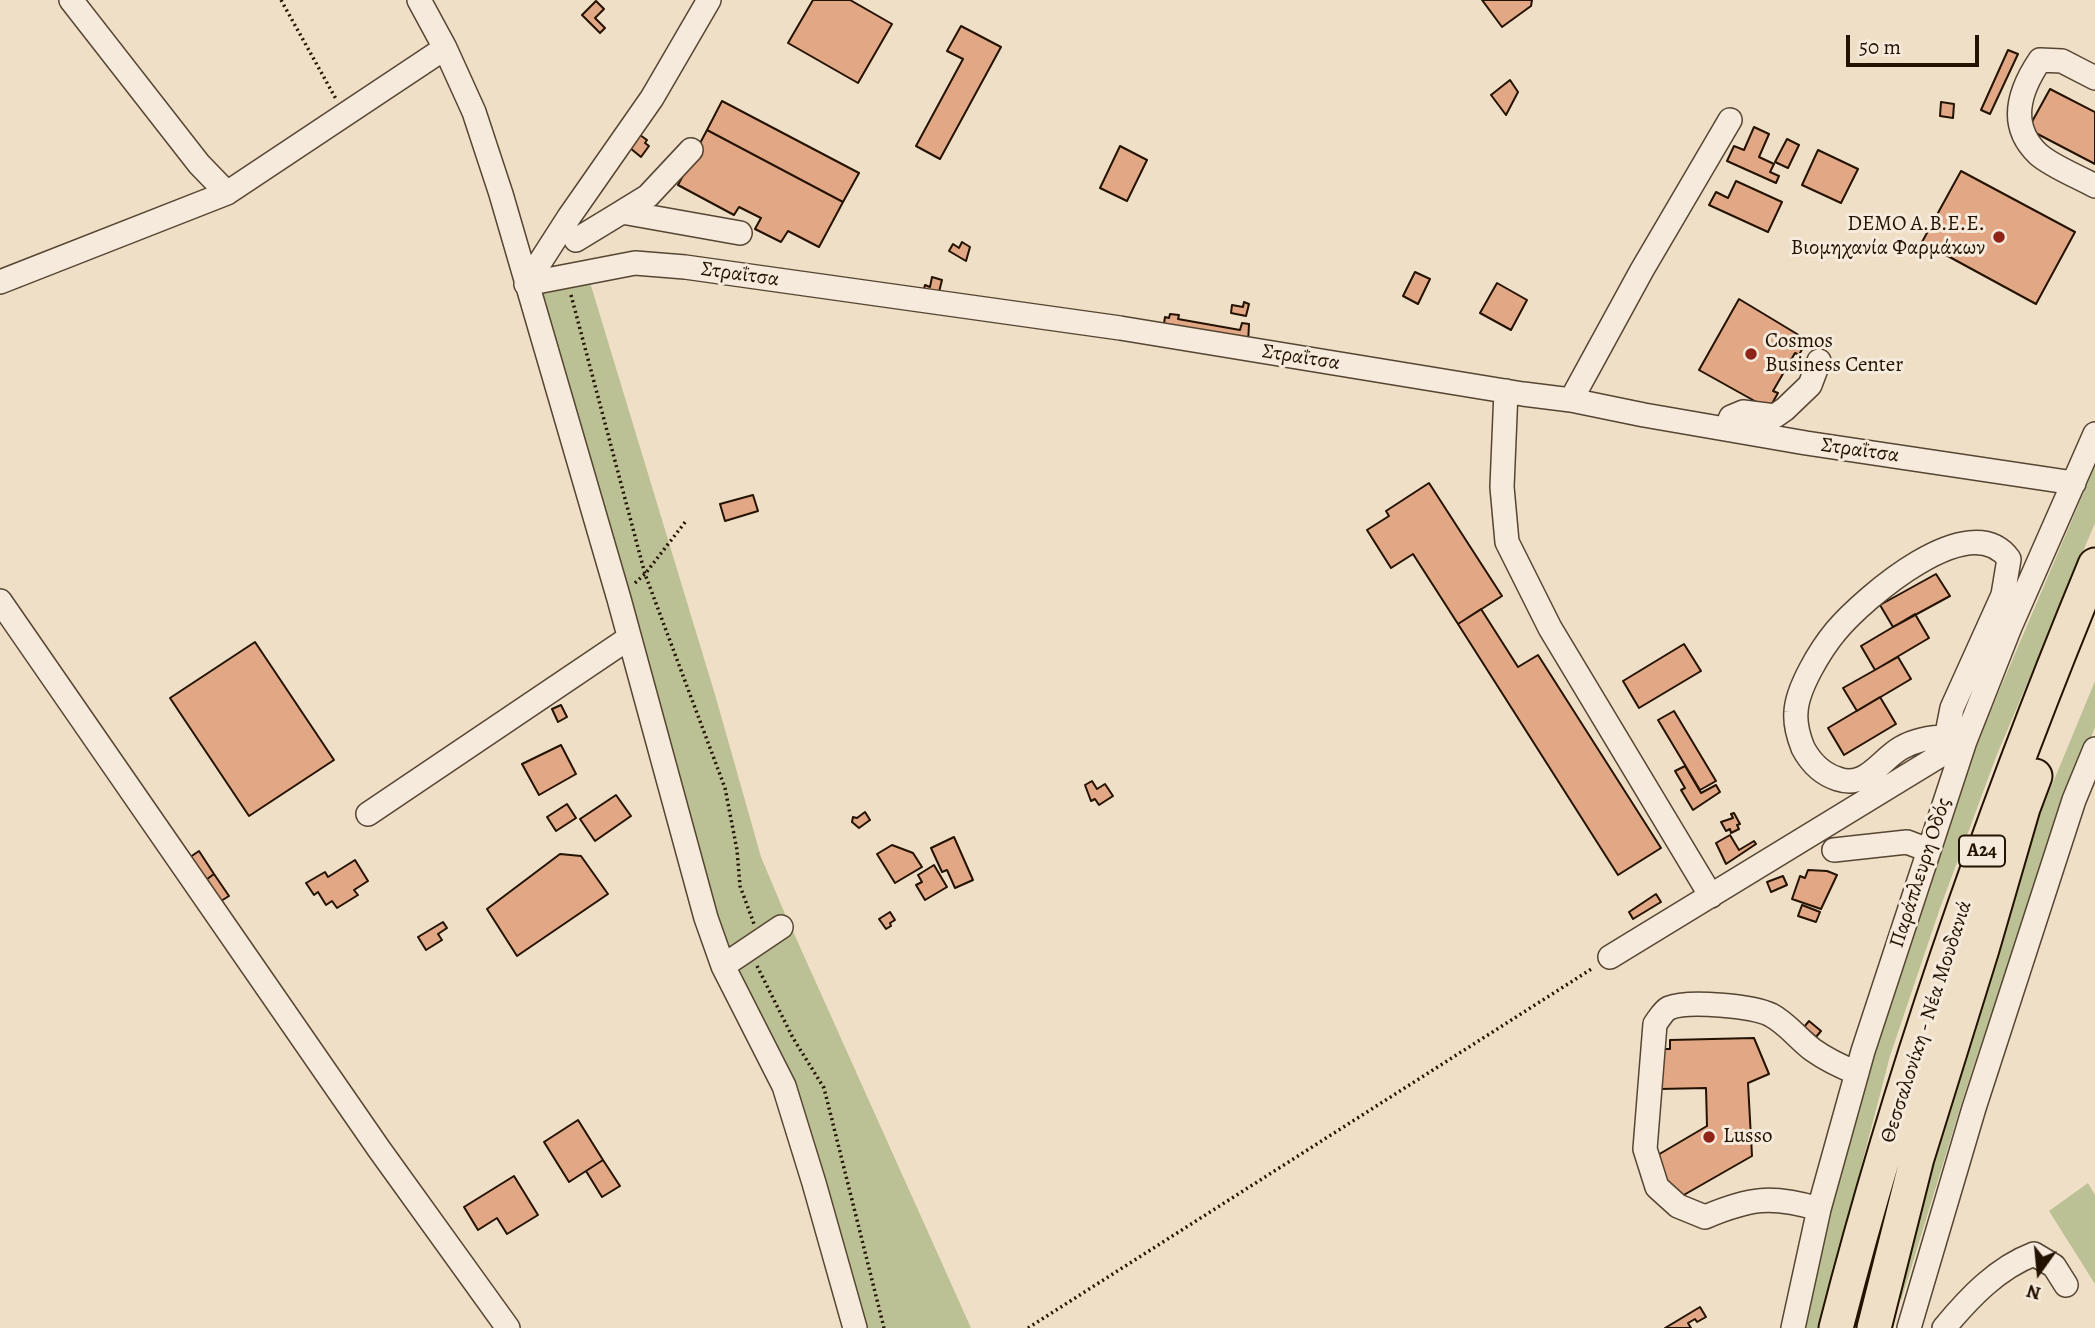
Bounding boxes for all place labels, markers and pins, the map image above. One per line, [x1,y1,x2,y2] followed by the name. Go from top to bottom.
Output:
[1791,212,1985,262] place label: DEMO A.B.E.E. Βιομηχανία Φαρμάκων
[1991,229,2007,245] marker: DEMO A.B.E.E. Βιομηχανία Φαρμάκων
[1765,329,1903,379] place label: Cosmos Business Center
[1743,346,1759,362] marker: Cosmos Business Center
[1723,1124,1772,1150] place label: Lusso
[1701,1129,1717,1145] marker: Lusso

